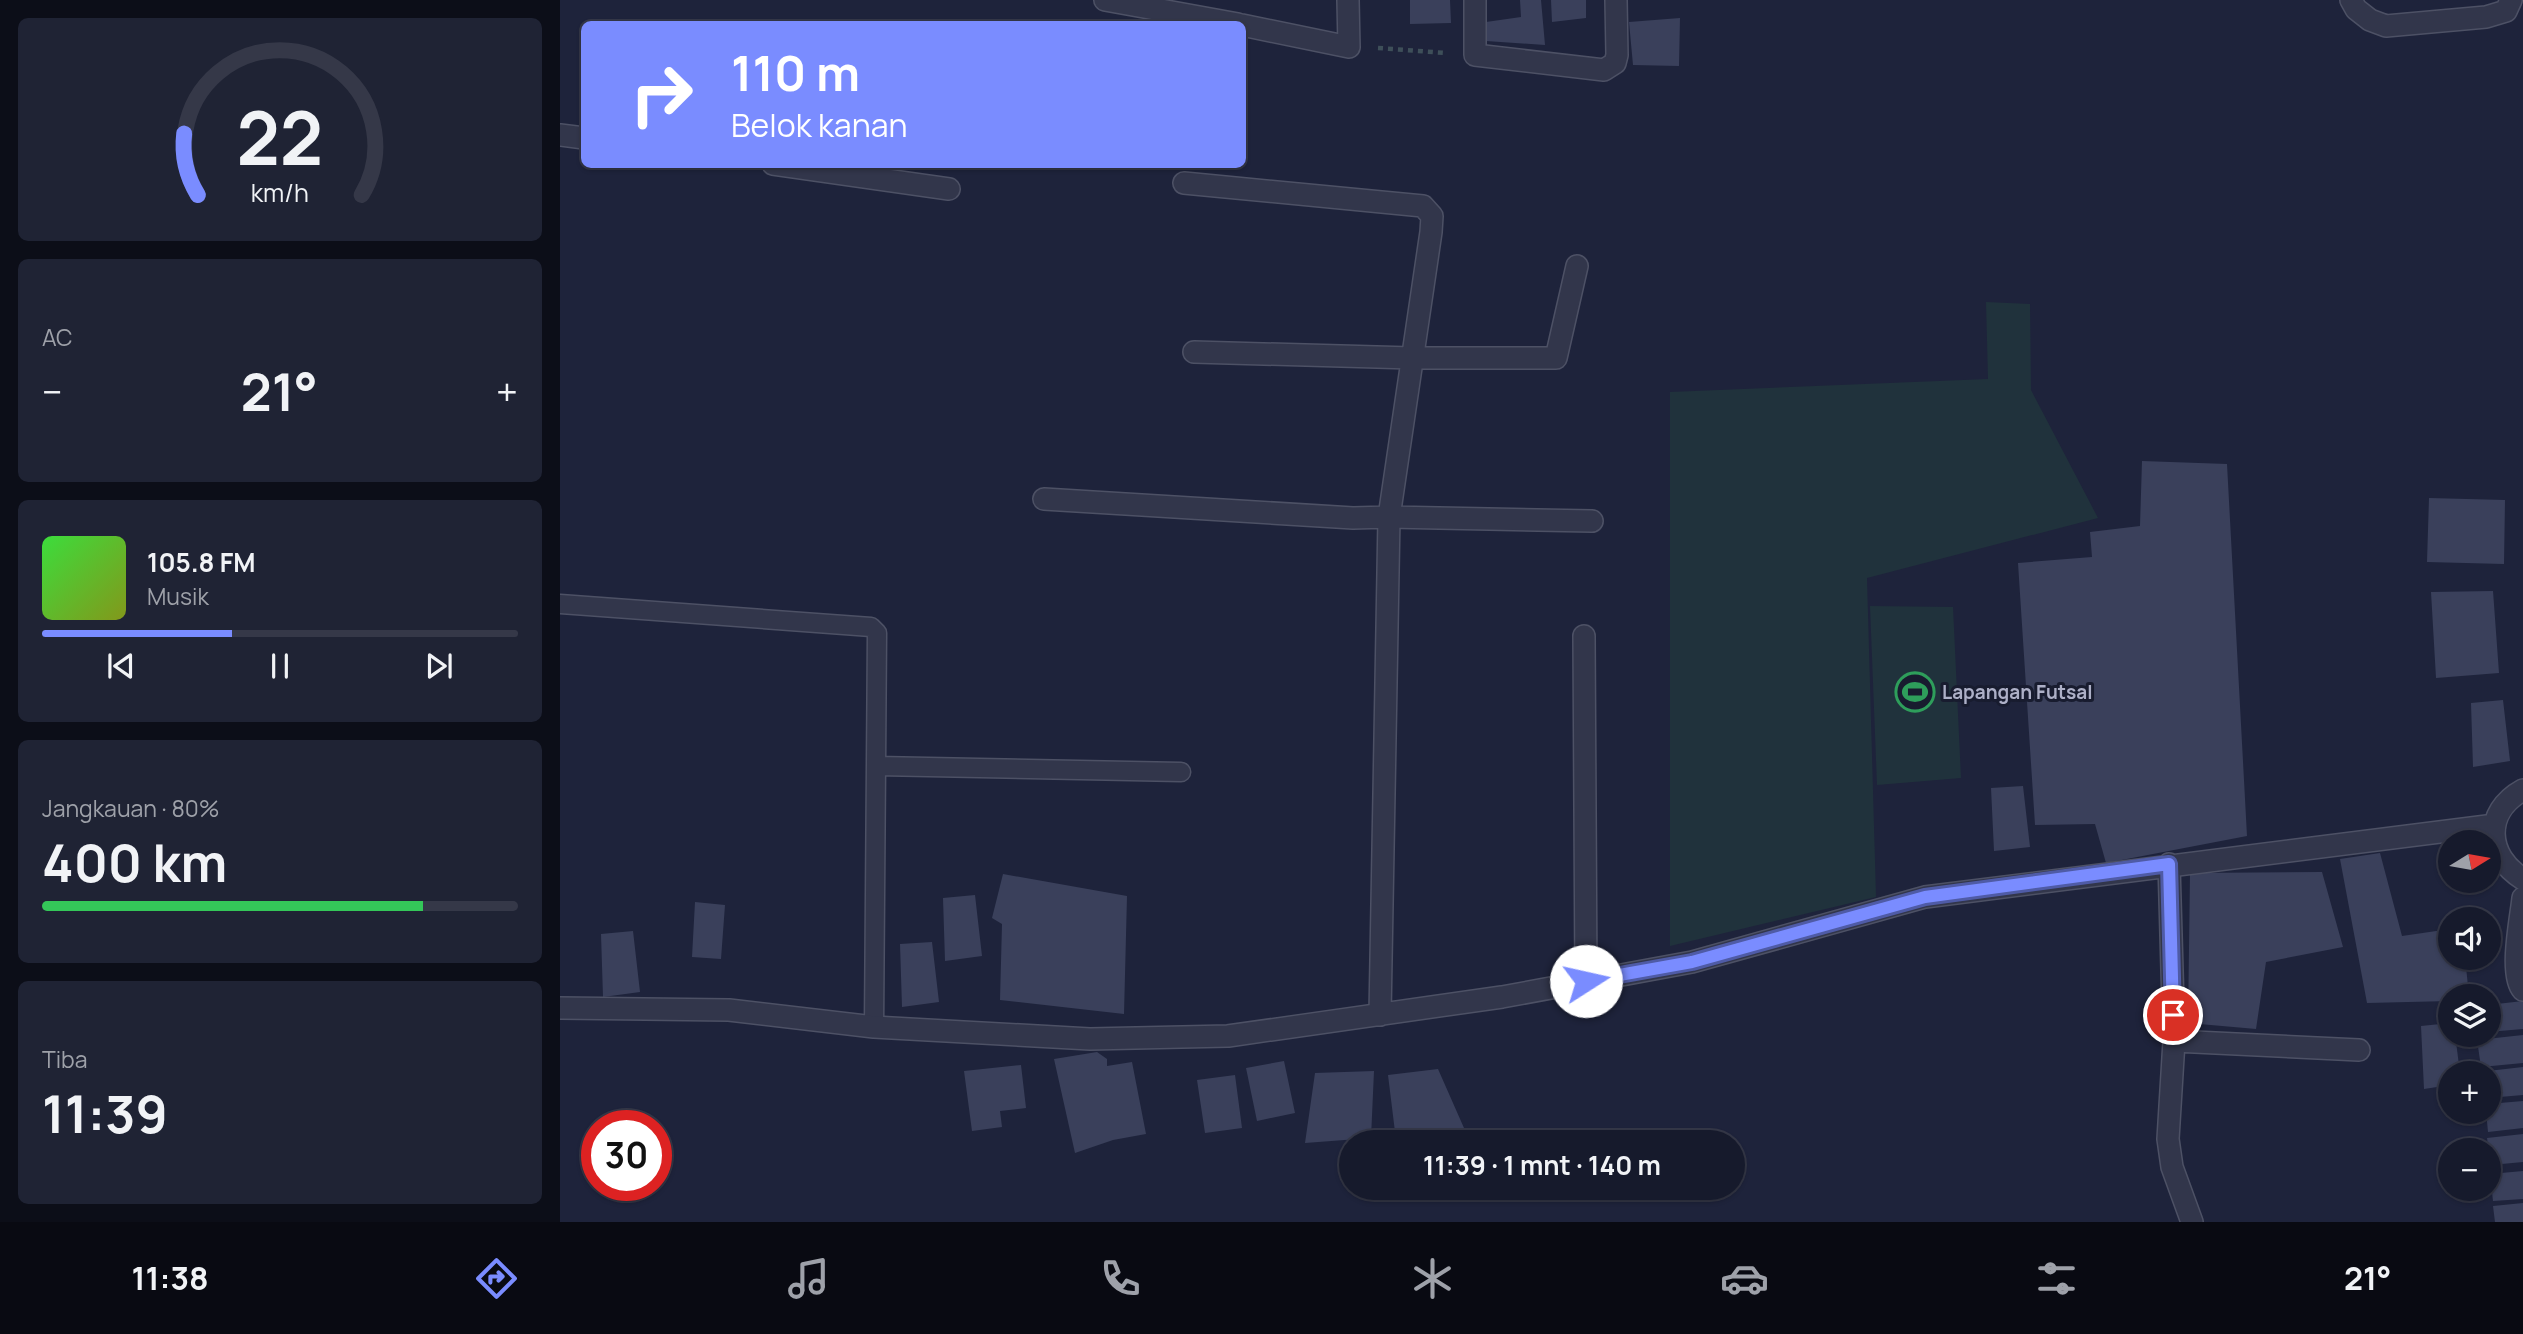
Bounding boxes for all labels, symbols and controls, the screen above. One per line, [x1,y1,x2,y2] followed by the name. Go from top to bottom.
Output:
[731,39,860,106] text: 110 m
[616,49,707,140] icon: right
[237,88,323,188] text: 22
[731,103,907,147] text: Belok kanan
[251,175,309,210] text: km/h
[42,321,73,353] text: AC
[241,356,318,427] text: 21°
[42,365,63,417] text: −
[496,365,518,417] text: +
[147,544,256,580] text: 105.8 FM
[147,580,209,612] text: Musik
[102,647,140,685] icon: previous
[261,647,299,685] icon: pause
[420,647,458,685] icon: next
[1894,671,1936,713] sports icon: Lapangan Futsal
[1942,679,2093,705] place label: Lapangan Futsal
[42,792,220,824] text: Jangkauan · 80%
[42,827,227,898] text: 400 km
[2438,830,2501,892] north arrow
[2438,830,2501,1201] map controls
[2438,907,2501,970] button: sound
[1549,944,1623,1018] position arrow
[2438,984,2501,1047] button: layers
[2143,985,2203,1045] pin
[2154,996,2192,1034] icon: arrive
[42,1043,87,1075] text: Tiba
[2438,1061,2501,1124] button: +
[42,1078,168,1149] text: 11:39
[581,1110,672,1201] speed limit sign: 30
[2438,1138,2501,1201] button: −
[1423,1147,1661,1183] text: 11:39 · 1 mnt · 140 m
[472,1254,521,1303] icon: directions
[784,1254,833,1303] icon: music
[1096,1254,1145,1303] icon: phone
[1408,1254,1457,1303] icon: climate
[1720,1254,1769,1303] icon: car
[2032,1254,2081,1303] icon: filters
[132,1256,209,1300] text: 11:38
[2344,1256,2391,1300] text: 21°

